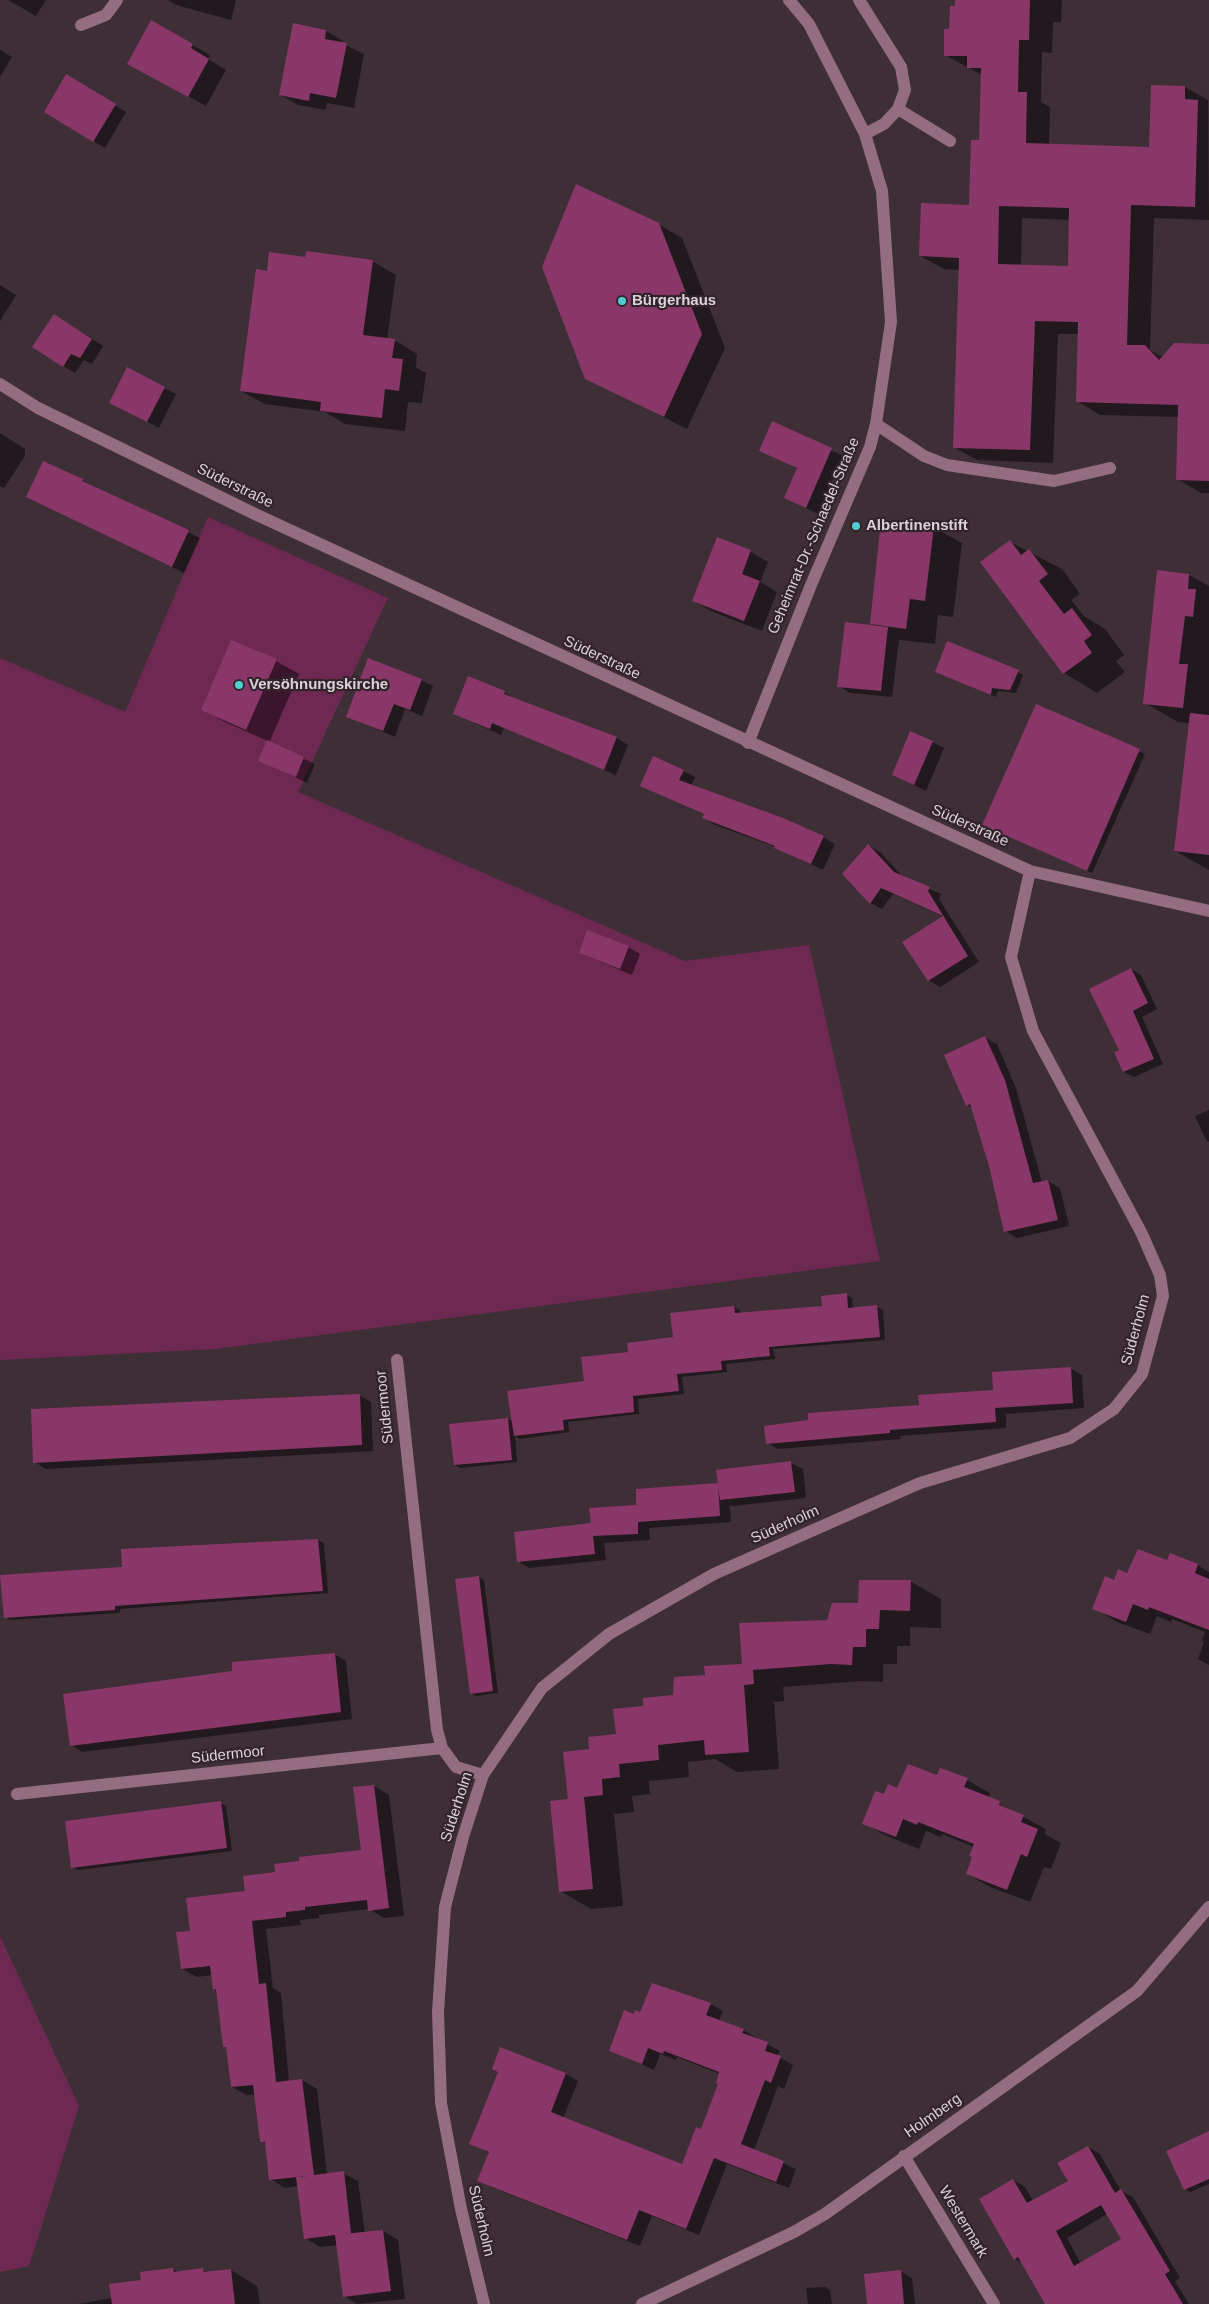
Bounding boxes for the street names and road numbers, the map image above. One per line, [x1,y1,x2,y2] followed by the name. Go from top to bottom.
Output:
[764,435,864,637] street label: Geheimrat-Dr.-Schaedel-Straße
[194,460,276,512] street label: Süderstraße
[561,632,643,684] street label: Süderstraße
[929,801,1011,851] street label: Süderstraße
[1118,1293,1154,1367] street label: Süderholm
[372,1369,398,1445] street label: Südermoor
[748,1502,822,1548] street label: Süderholm
[190,1742,266,1768] street label: Südermoor
[437,1770,477,1844] street label: Süderholm
[901,2090,965,2142] street label: Holmberg
[935,2183,991,2261] street label: Westermark
[464,2184,498,2258] street label: Süderholm

